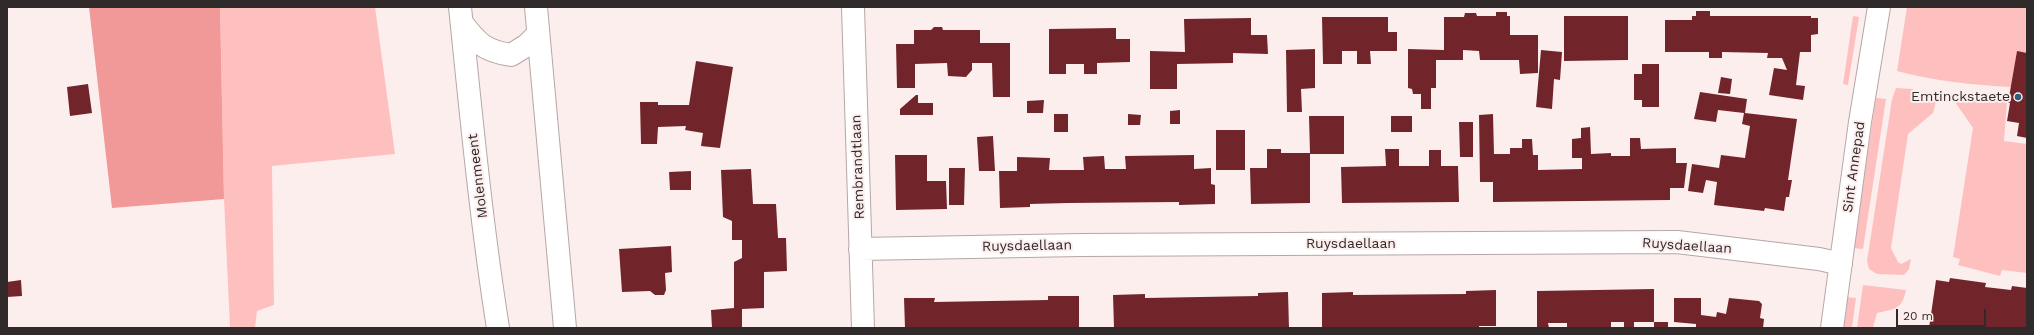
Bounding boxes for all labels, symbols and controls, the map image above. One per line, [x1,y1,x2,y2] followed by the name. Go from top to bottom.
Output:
[1911,89,2010,105] place label: Emtinckstaete
[2013,92,2023,102] marker: Emtinckstaete
[848,114,868,220] street label: Rembrandtlaan
[1839,120,1869,214] street label: Sint Annepad
[464,133,492,219] street label: Molenmeent
[1641,234,1733,258] street label: Ruysdaellaan
[1306,236,1396,252] street label: Ruysdaellaan
[982,237,1072,255] street label: Ruysdaellaan
[1898,301,1988,327] scale bar
[1903,309,1933,323] text: 20 m

